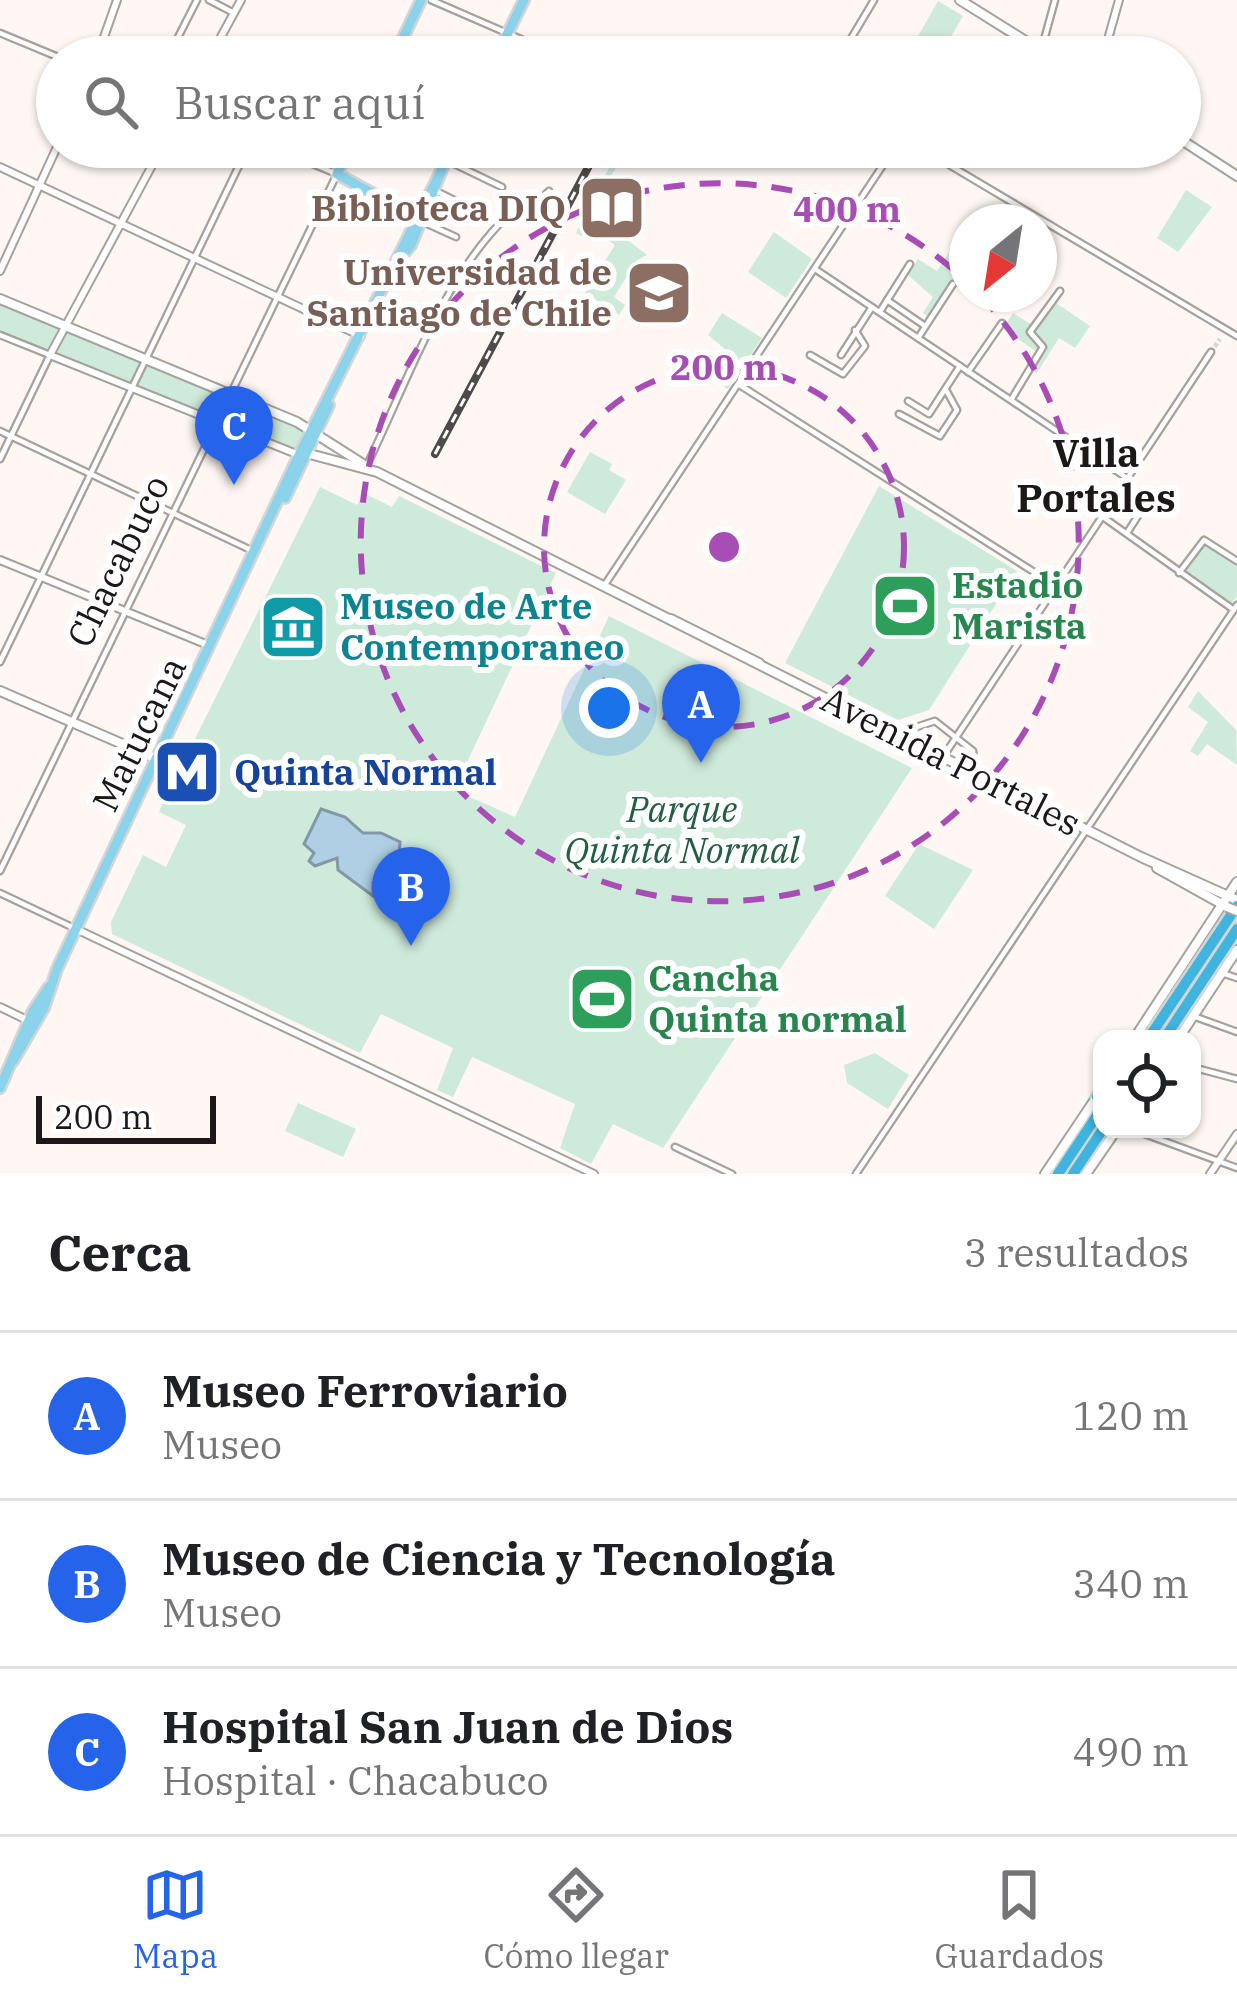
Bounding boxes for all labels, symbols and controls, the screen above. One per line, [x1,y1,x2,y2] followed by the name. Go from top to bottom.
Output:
[36,36,1201,168] search box
[78,69,144,135] icon: search
[174,73,425,131] text: Buscar aquí
[577,173,647,243] library icon: Biblioteca DIQ
[311,184,566,231] place label: Biblioteca DIQ
[793,185,901,232] text: 400 m
[949,204,1057,312] north arrow
[306,248,612,336] place label: Universidad de Santiago de Chile
[624,258,694,328] school or university icon: Universidad de Santiago de Chile
[670,343,778,390] text: 200 m
[195,386,273,485] pin: C
[1016,427,1176,523] district label: Villa Portales
[56,467,179,654] street label: Chacabuco
[703,526,745,568] centre of rings
[952,561,1087,649] place label: Estadio Marista
[870,571,940,641] sports icon: Estadio Marista
[340,582,625,670] place label: Museo de Arte Contemporaneo
[258,592,328,662] museum icon: Museo de Arte Contemporaneo
[81,649,196,819] street label: Matucana
[662,664,740,763] pin: A
[814,675,1089,846] street label: Avenida Portales
[579,678,639,738] your location
[152,737,222,807] metro station icon: Quinta Normal
[234,748,497,795] place label: Quinta Normal
[565,785,800,873] park label: Parque Quinta Normal
[372,847,450,946] pin: B
[648,954,907,1042] place label: Cancha Quinta normal
[567,964,637,1034] sports icon: Cancha Quinta normal
[1093,1030,1201,1138] map controls
[1093,1030,1201,1138] button: locate
[36,1090,216,1143] scale bar
[54,1095,153,1138] text: 200 m
[48,1219,192,1285] text: Cerca
[964,1227,1189,1278] text: 3 resultados
[162,1361,568,1419] text: Museo Ferroviario
[73,1390,101,1441] text: A
[1073,1390,1189,1441] text: 120 m
[162,1419,282,1470] text: Museo
[162,1529,836,1587] text: Museo de Ciencia y Tecnología
[73,1558,101,1609] text: B
[1073,1558,1189,1609] text: 340 m
[162,1587,282,1638] text: Museo
[162,1697,733,1755] text: Hospital San Juan de Dios
[74,1726,100,1777] text: C
[1073,1726,1189,1777] text: 490 m
[162,1755,548,1806] text: Hospital · Chacabuco
[133,1862,218,1977] tab: Mapa
[484,1862,669,1977] tab: Cómo llegar
[934,1862,1104,1977] tab: Guardados

